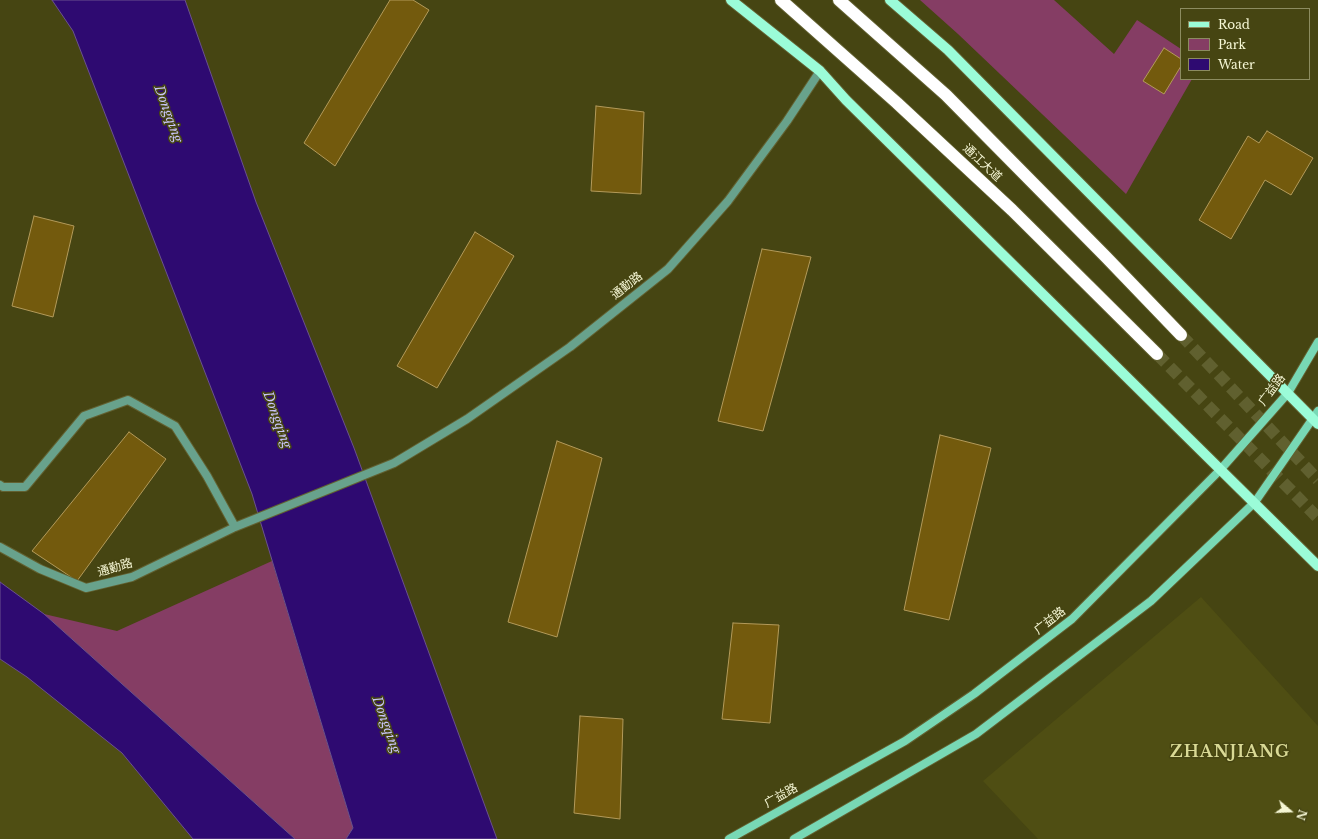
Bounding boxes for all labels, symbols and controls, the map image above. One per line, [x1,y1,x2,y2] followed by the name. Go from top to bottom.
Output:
[1180,8,1310,80] legend
[1218,17,1250,32] text: Road
[1218,37,1246,52] text: Park
[1218,57,1255,72] text: Water
[150,83,186,145] water label: Dongqing
[960,141,1004,185] street label: 通江大道
[608,269,646,303] street label: 通勤路
[1255,371,1289,409] street label: 广益路
[259,389,295,451] water label: Dongqing
[96,556,134,580] street label: 通勤路
[1031,604,1069,638] street label: 广益路
[368,694,404,756] water label: Dongqing
[1170,742,1290,762] district label: ZHANJIANG
[762,781,800,811] street label: 广益路
[1270,791,1310,831] north arrow
[1293,808,1310,822] text: N

